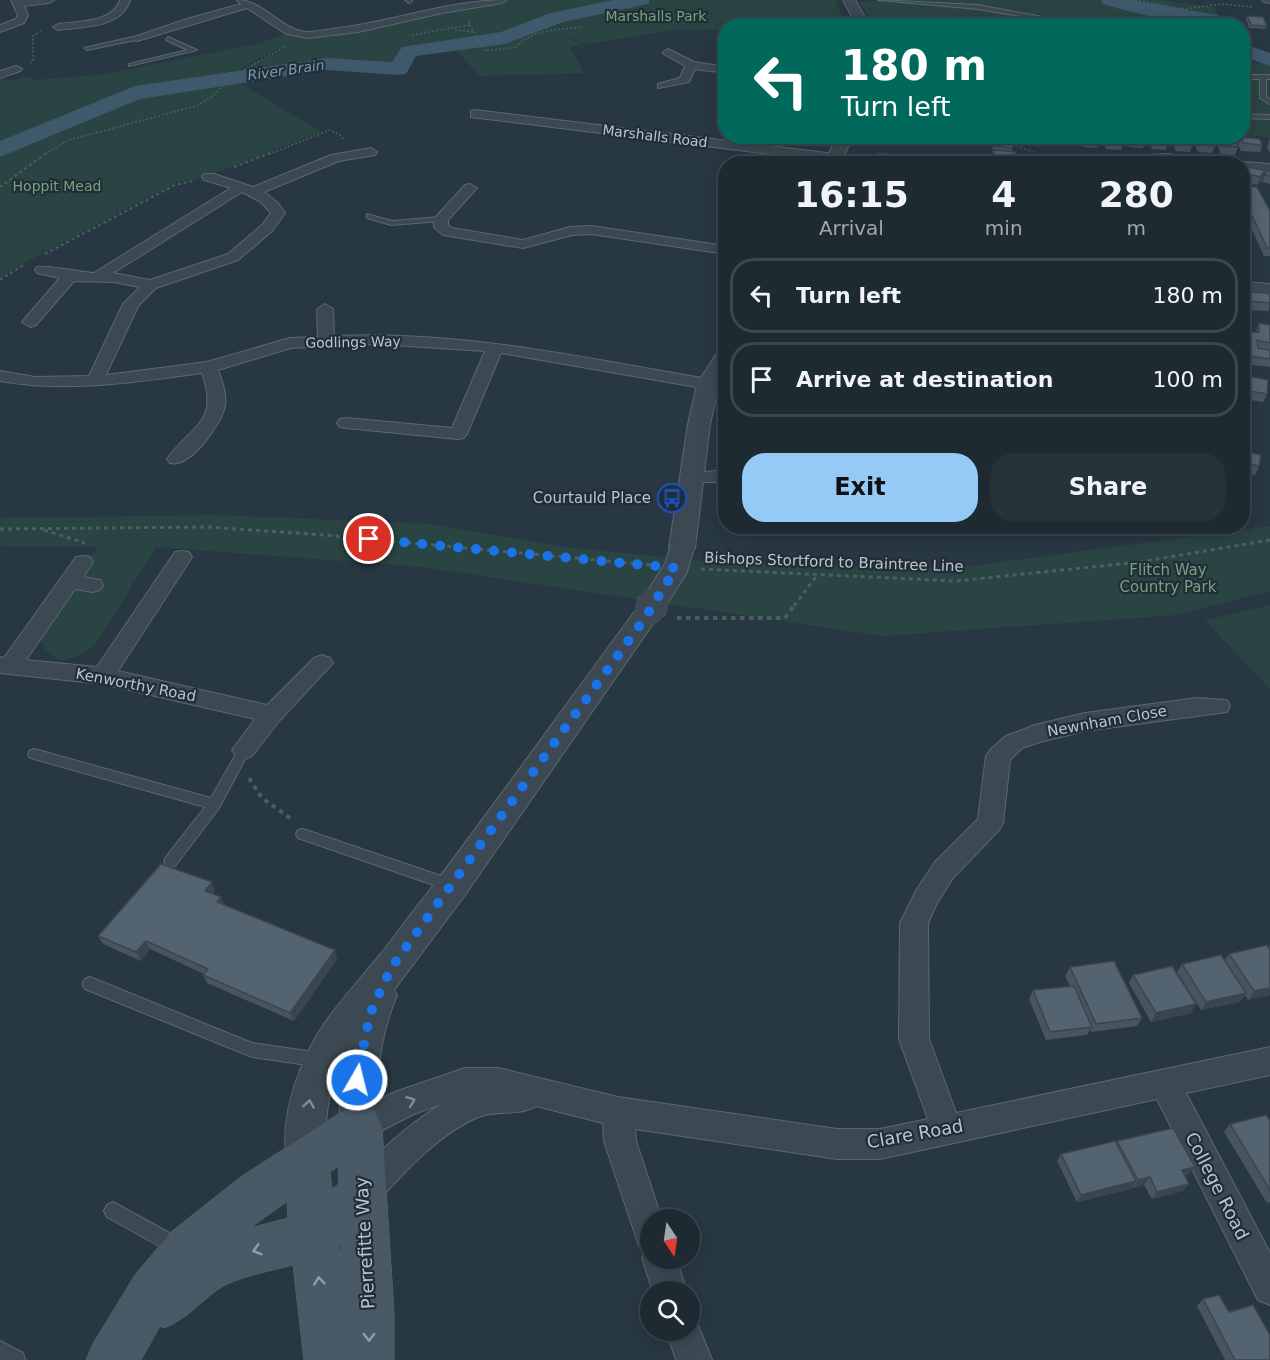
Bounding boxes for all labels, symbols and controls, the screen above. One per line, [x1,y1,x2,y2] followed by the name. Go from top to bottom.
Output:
[606,8,707,24] park label: Marshalls Park
[841,41,987,90] text: 180 m
[742,42,820,120] icon: left
[247,57,325,83] water label: River Brain
[841,91,951,122] text: Turn left
[602,122,708,150] street label: Marshalls Road
[794,174,909,215] text: 16:15
[991,174,1016,215] text: 4
[1099,174,1174,215] text: 280
[13,178,101,194] park label: Hoppit Mead
[819,216,884,240] text: Arrival
[985,216,1023,240] text: min
[1127,216,1146,240] text: m
[745,279,778,312] icon: left
[796,283,901,308] text: Turn left
[1153,283,1223,308] text: 180 m
[305,333,401,351] street label: Godlings Way
[745,363,778,396] icon: arrive
[796,367,1053,392] text: Arrive at destination
[1153,367,1223,392] text: 100 m
[742,453,978,522] button: Exit
[990,453,1226,522] button: Share
[656,482,688,514] bus stop icon: Courtauld Place
[533,489,651,507] place label: Courtauld Place
[343,513,394,564] pin
[352,522,385,555] icon: arrive
[704,548,964,576] street label: Bishops Stortford to Braintree Line
[1120,561,1217,596] park label: Flitch Way Country Park
[74,665,198,705] street label: Kenworthy Road
[1046,702,1168,740] street label: Newnham Close
[325,1048,389,1112] position arrow
[405,1095,416,1108] one-way arrow
[303,1100,315,1109] one-way arrow
[865,1115,965,1152] street label: Clare Road
[1181,1128,1254,1243] street label: College Road
[351,1176,378,1310] street label: Pierrefitte Way
[640,1209,700,1269] north arrow
[640,1209,700,1341] map controls
[252,1243,263,1255] one-way arrow
[313,1277,326,1286] one-way arrow
[640,1281,700,1341] button: search
[362,1333,375,1342] one-way arrow

